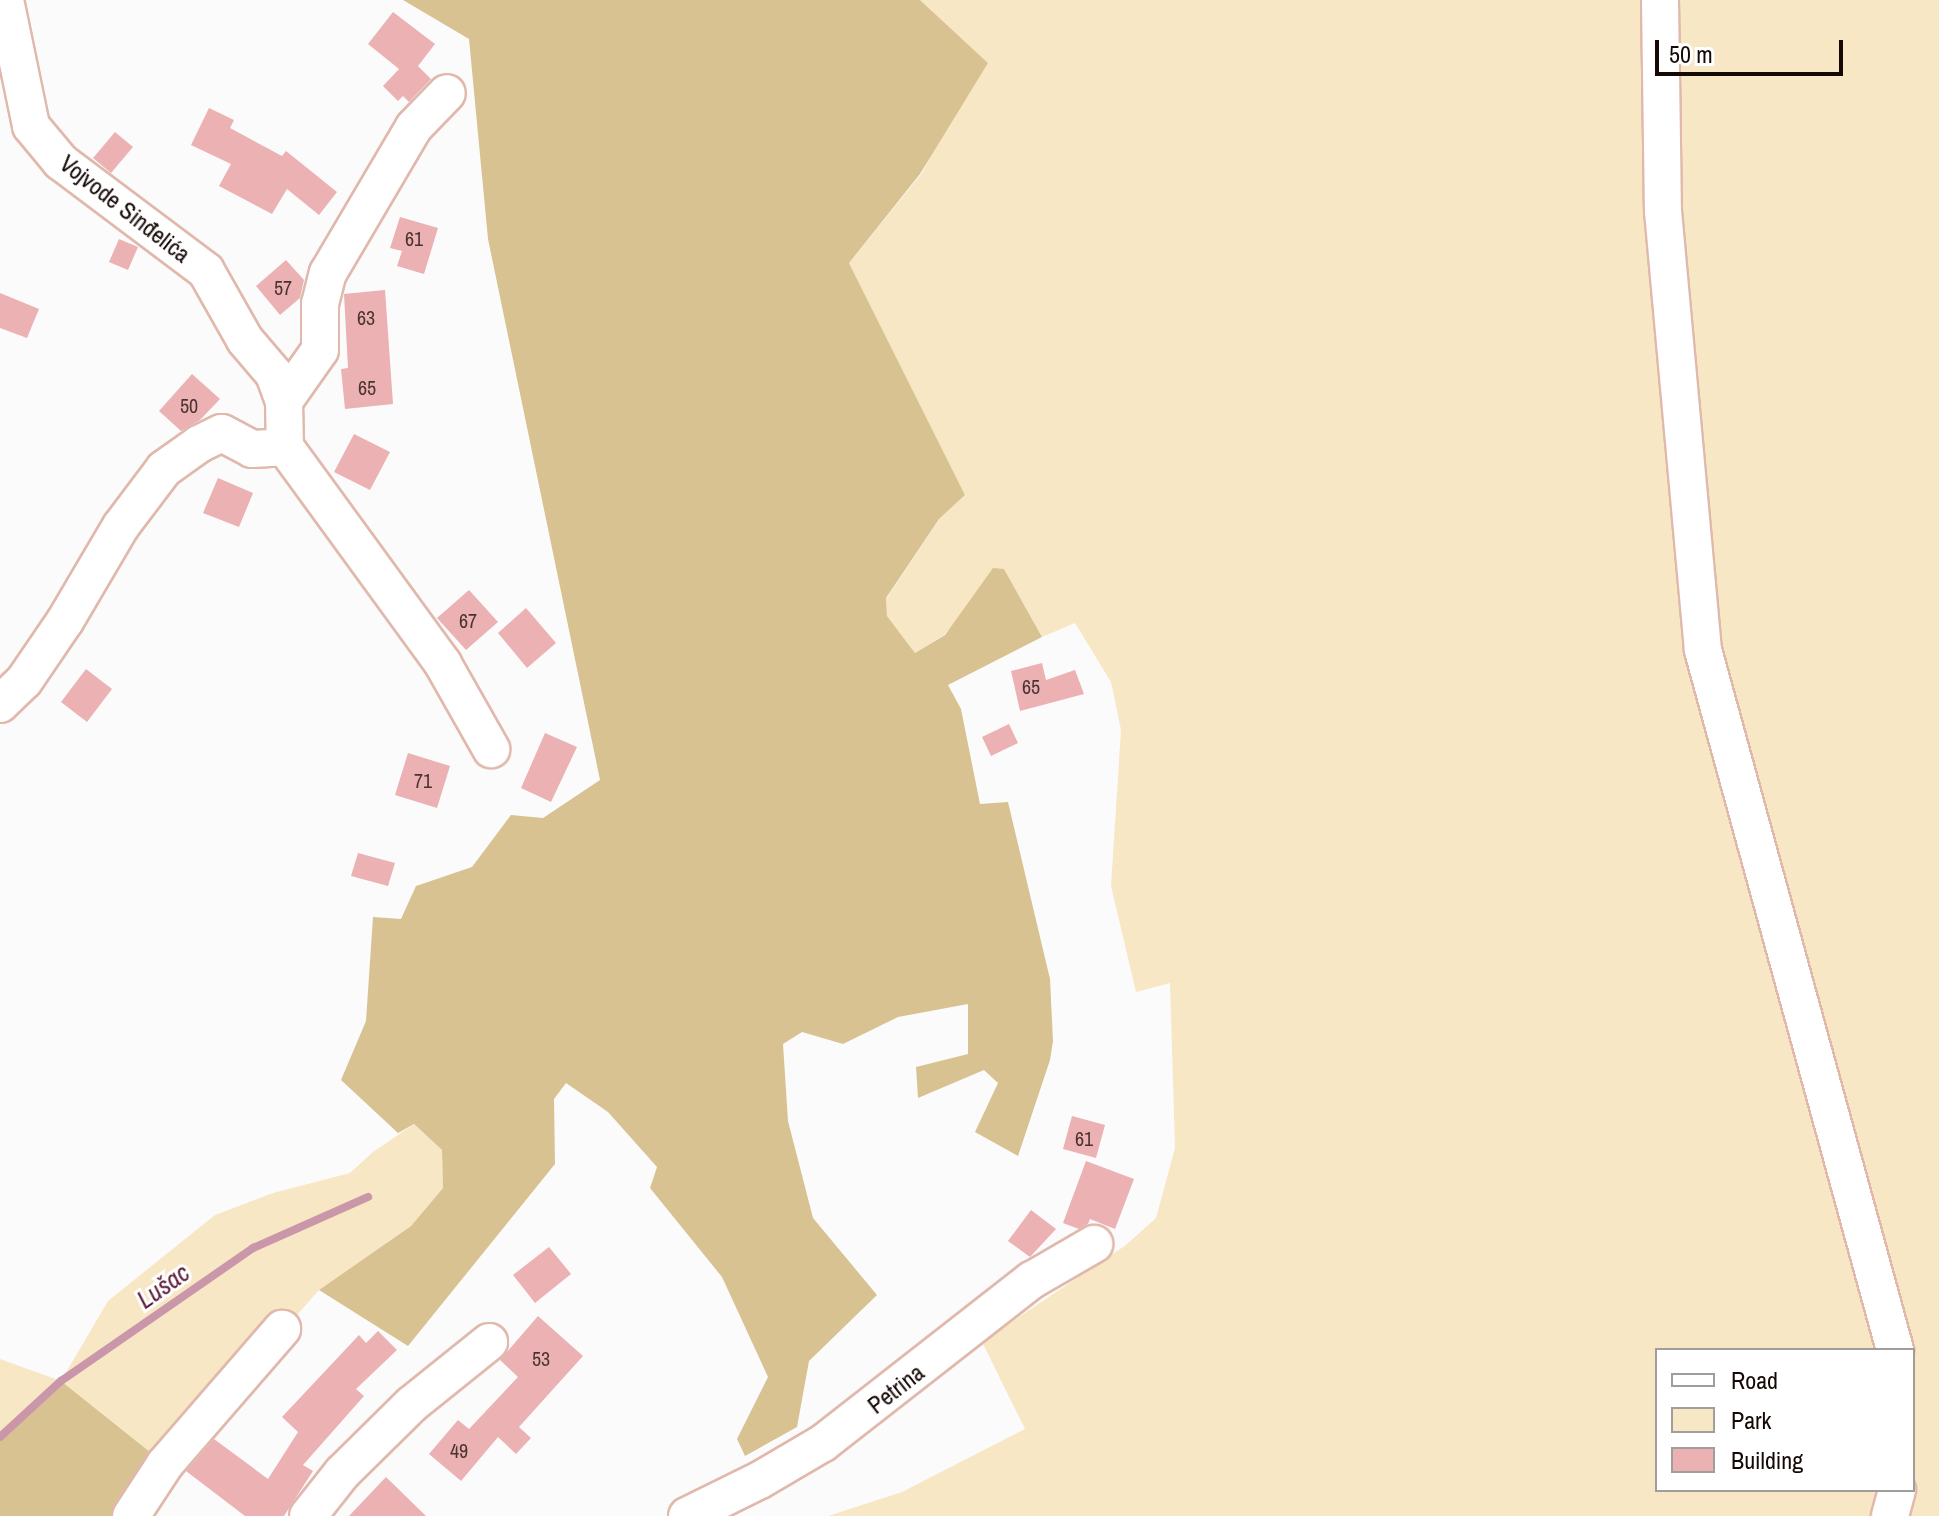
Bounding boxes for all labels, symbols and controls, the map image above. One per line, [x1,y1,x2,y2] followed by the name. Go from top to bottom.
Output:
[1659,24,1847,74] scale bar
[1669,38,1713,70] text: 50 m
[54,149,196,269] street label: Vojvode Sinđelića
[405,226,423,250] house number: 61
[274,275,292,299] house number: 57
[357,305,375,329] house number: 63
[358,375,376,399] house number: 65
[180,393,198,417] house number: 50
[459,608,477,632] house number: 67
[1022,674,1040,698] house number: 65
[414,768,432,792] house number: 71
[1075,1126,1093,1150] house number: 61
[131,1257,195,1315] water label: Lušac
[532,1346,550,1370] house number: 53
[1655,1348,1915,1492] legend
[862,1358,930,1420] street label: Petrina
[1731,1364,1778,1396] text: Road
[1731,1404,1771,1436] text: Park
[450,1438,468,1462] house number: 49
[1731,1444,1803,1476] text: Building

